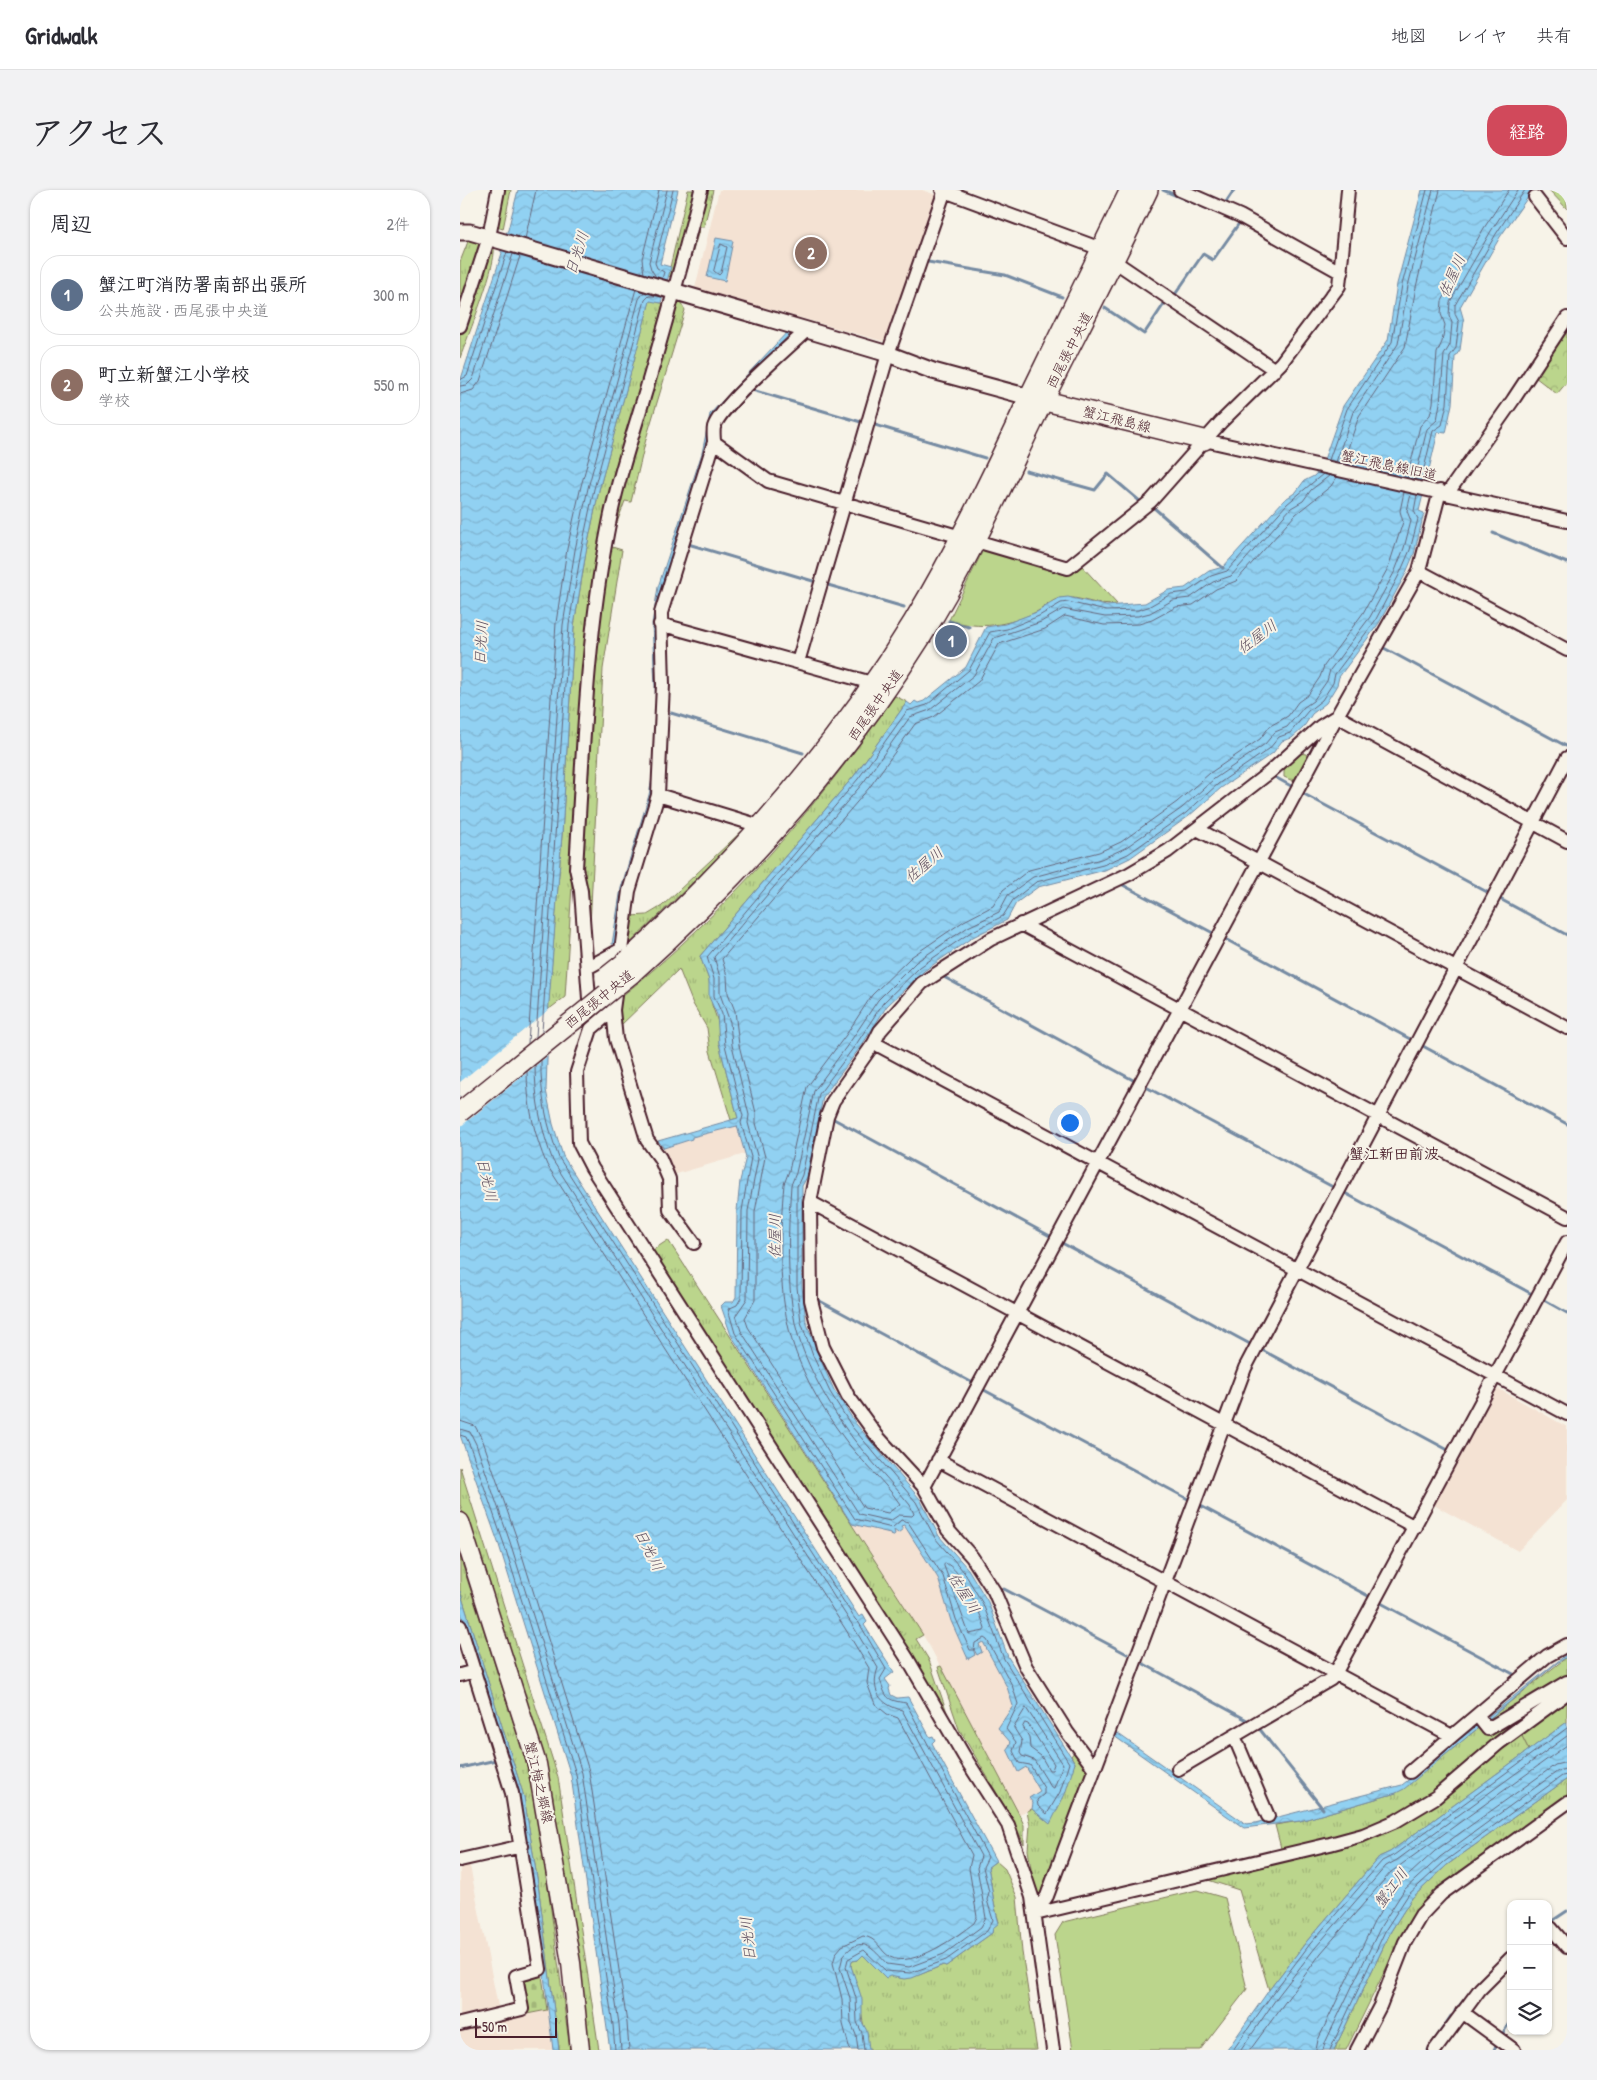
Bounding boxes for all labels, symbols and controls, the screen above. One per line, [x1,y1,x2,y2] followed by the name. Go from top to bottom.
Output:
[25,19,97,51] text: Gridwalk
[1391,23,1427,48] text: 地図
[1455,23,1508,48] text: レイヤ
[1536,23,1572,48] text: 共有
[1487,105,1567,156] button: 経路
[30,109,168,156] text: アクセス
[50,209,92,238] text: 周辺
[387,213,410,235] text: 2件
[560,228,593,277] water label: 日光川
[795,234,827,272] pin: 2
[1433,251,1470,301] water label: 佐屋川
[98,271,307,297] text: 蟹江町消防署南部出張所
[64,284,70,306] text: 1
[373,284,409,306] text: 300 m
[98,299,269,321] text: 公共施設 · 西尾張中央道
[1041,308,1096,392] street label: 西尾張中央道
[98,361,250,387] text: 町立新蟹江小学校
[63,374,71,396] text: 2
[374,374,409,396] text: 550 m
[98,389,130,411] text: 学校
[1081,401,1153,436] street label: 蟹江飛島線
[1339,445,1439,484] street label: 蟹江飛島線旧道
[1232,615,1281,659] water label: 佐屋川
[469,620,492,666] water label: 日光川
[935,622,967,660] pin: 1
[843,665,906,745] street label: 西尾張中央道
[900,842,948,887] water label: 佐屋川
[560,965,637,1032] street label: 西尾張中央道
[1057,1110,1083,1136] your location
[1349,1143,1439,1164] district label: 蟹江新田前波
[472,1156,503,1204] water label: 日光川
[764,1213,785,1259] water label: 佐屋川
[630,1525,669,1575] water label: 日光川
[944,1568,985,1617] water label: 佐屋川
[521,1739,558,1825] street label: 蟹江梅之郷線
[1369,1863,1413,1912] water label: 蟹江川
[1507,1900,1552,2035] map controls
[1507,1900,1552,1945] button: +
[735,1916,760,1963] water label: 日光川
[1507,1945,1552,1990] button: −
[1507,1990,1552,2035] button: layers
[475,2015,558,2038] scale bar
[482,2017,507,2036] text: 50 m

